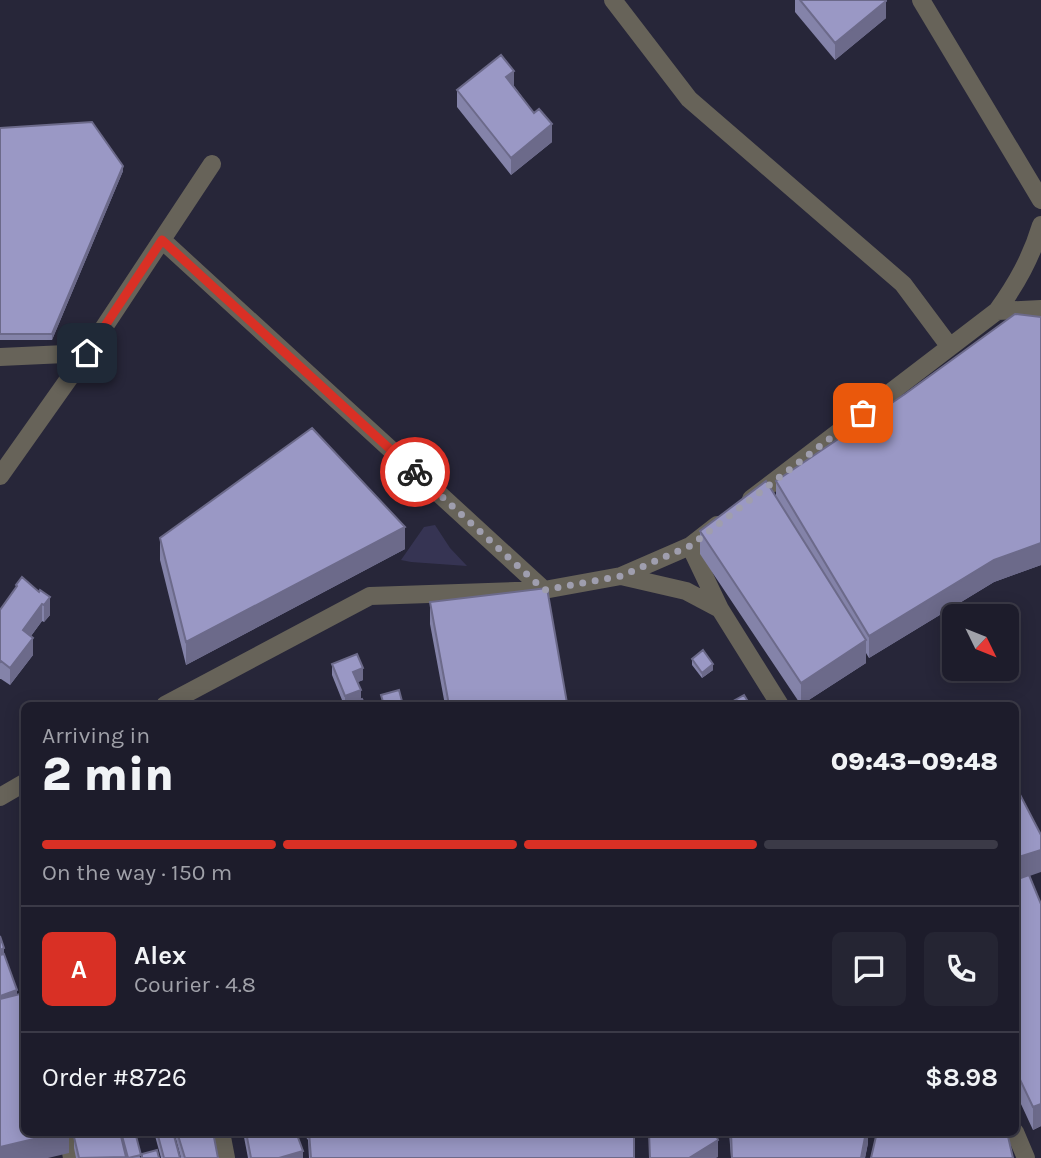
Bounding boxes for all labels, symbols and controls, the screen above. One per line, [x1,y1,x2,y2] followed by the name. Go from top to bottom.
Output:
[57,323,117,383] pin
[68,334,106,372] icon: home
[833,383,893,443] pin
[844,394,882,432] icon: bag
[380,437,450,507] courier
[396,453,434,491] icon: bike
[942,604,1018,681] north arrow
[942,604,1019,681] map controls
[42,722,150,749] text: Arriving in
[831,746,998,777] text: 09:43–09:48
[42,748,174,802] text: 2 min
[42,859,232,886] text: On the way · 150 m
[832,932,906,1006] button: chat
[924,932,998,1006] button: phone
[134,940,186,971] text: Alex
[71,954,87,985] text: A
[134,971,256,998] text: Courier · 4.8
[42,1062,187,1093] text: Order #8726
[925,1062,998,1093] text: $8.98

